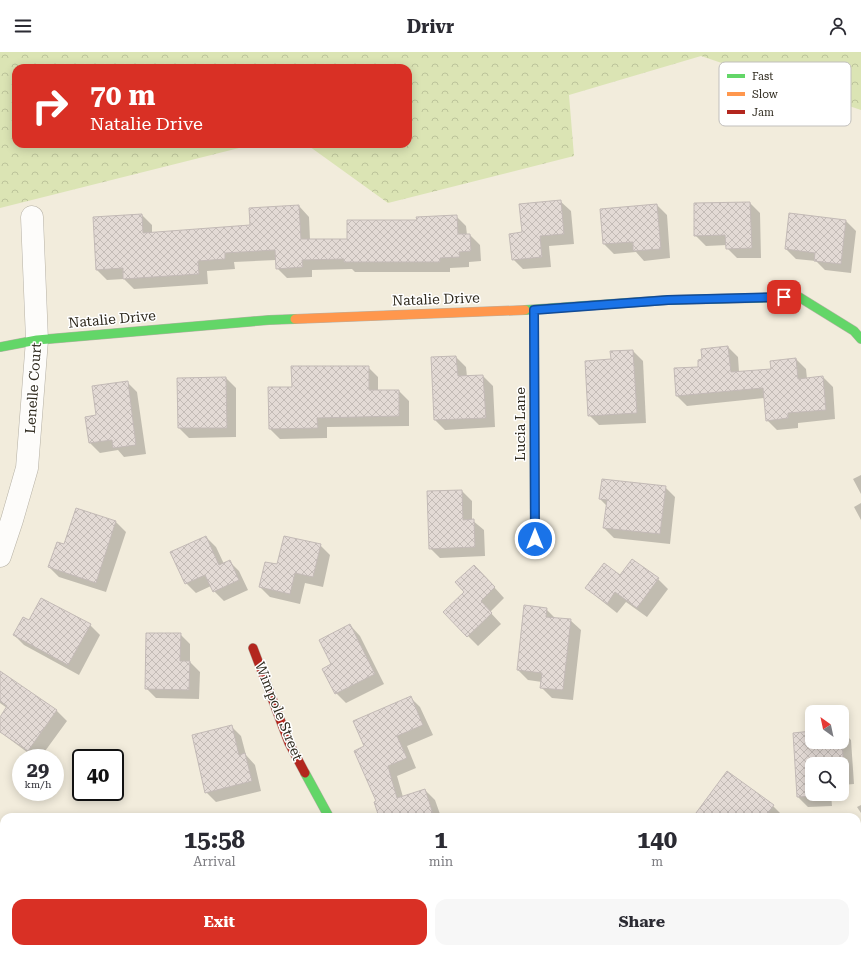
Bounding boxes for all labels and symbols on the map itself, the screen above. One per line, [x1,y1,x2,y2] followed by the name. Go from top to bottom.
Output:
[719,62,851,126] legend
[752,70,773,83] text: Fast
[752,88,779,101] text: Slow
[752,106,774,119] text: Jam
[767,280,801,314] pin
[392,289,480,309] street label: Natalie Drive
[68,307,157,331] street label: Natalie Drive
[22,342,44,434] street label: Lenelle Court
[512,387,528,461] street label: Lucia Lane
[514,518,556,560] position arrow
[252,659,306,763] street label: Wimpole Street
[805,705,849,749] north arrow
[72,749,124,801] speed limit sign: 40

